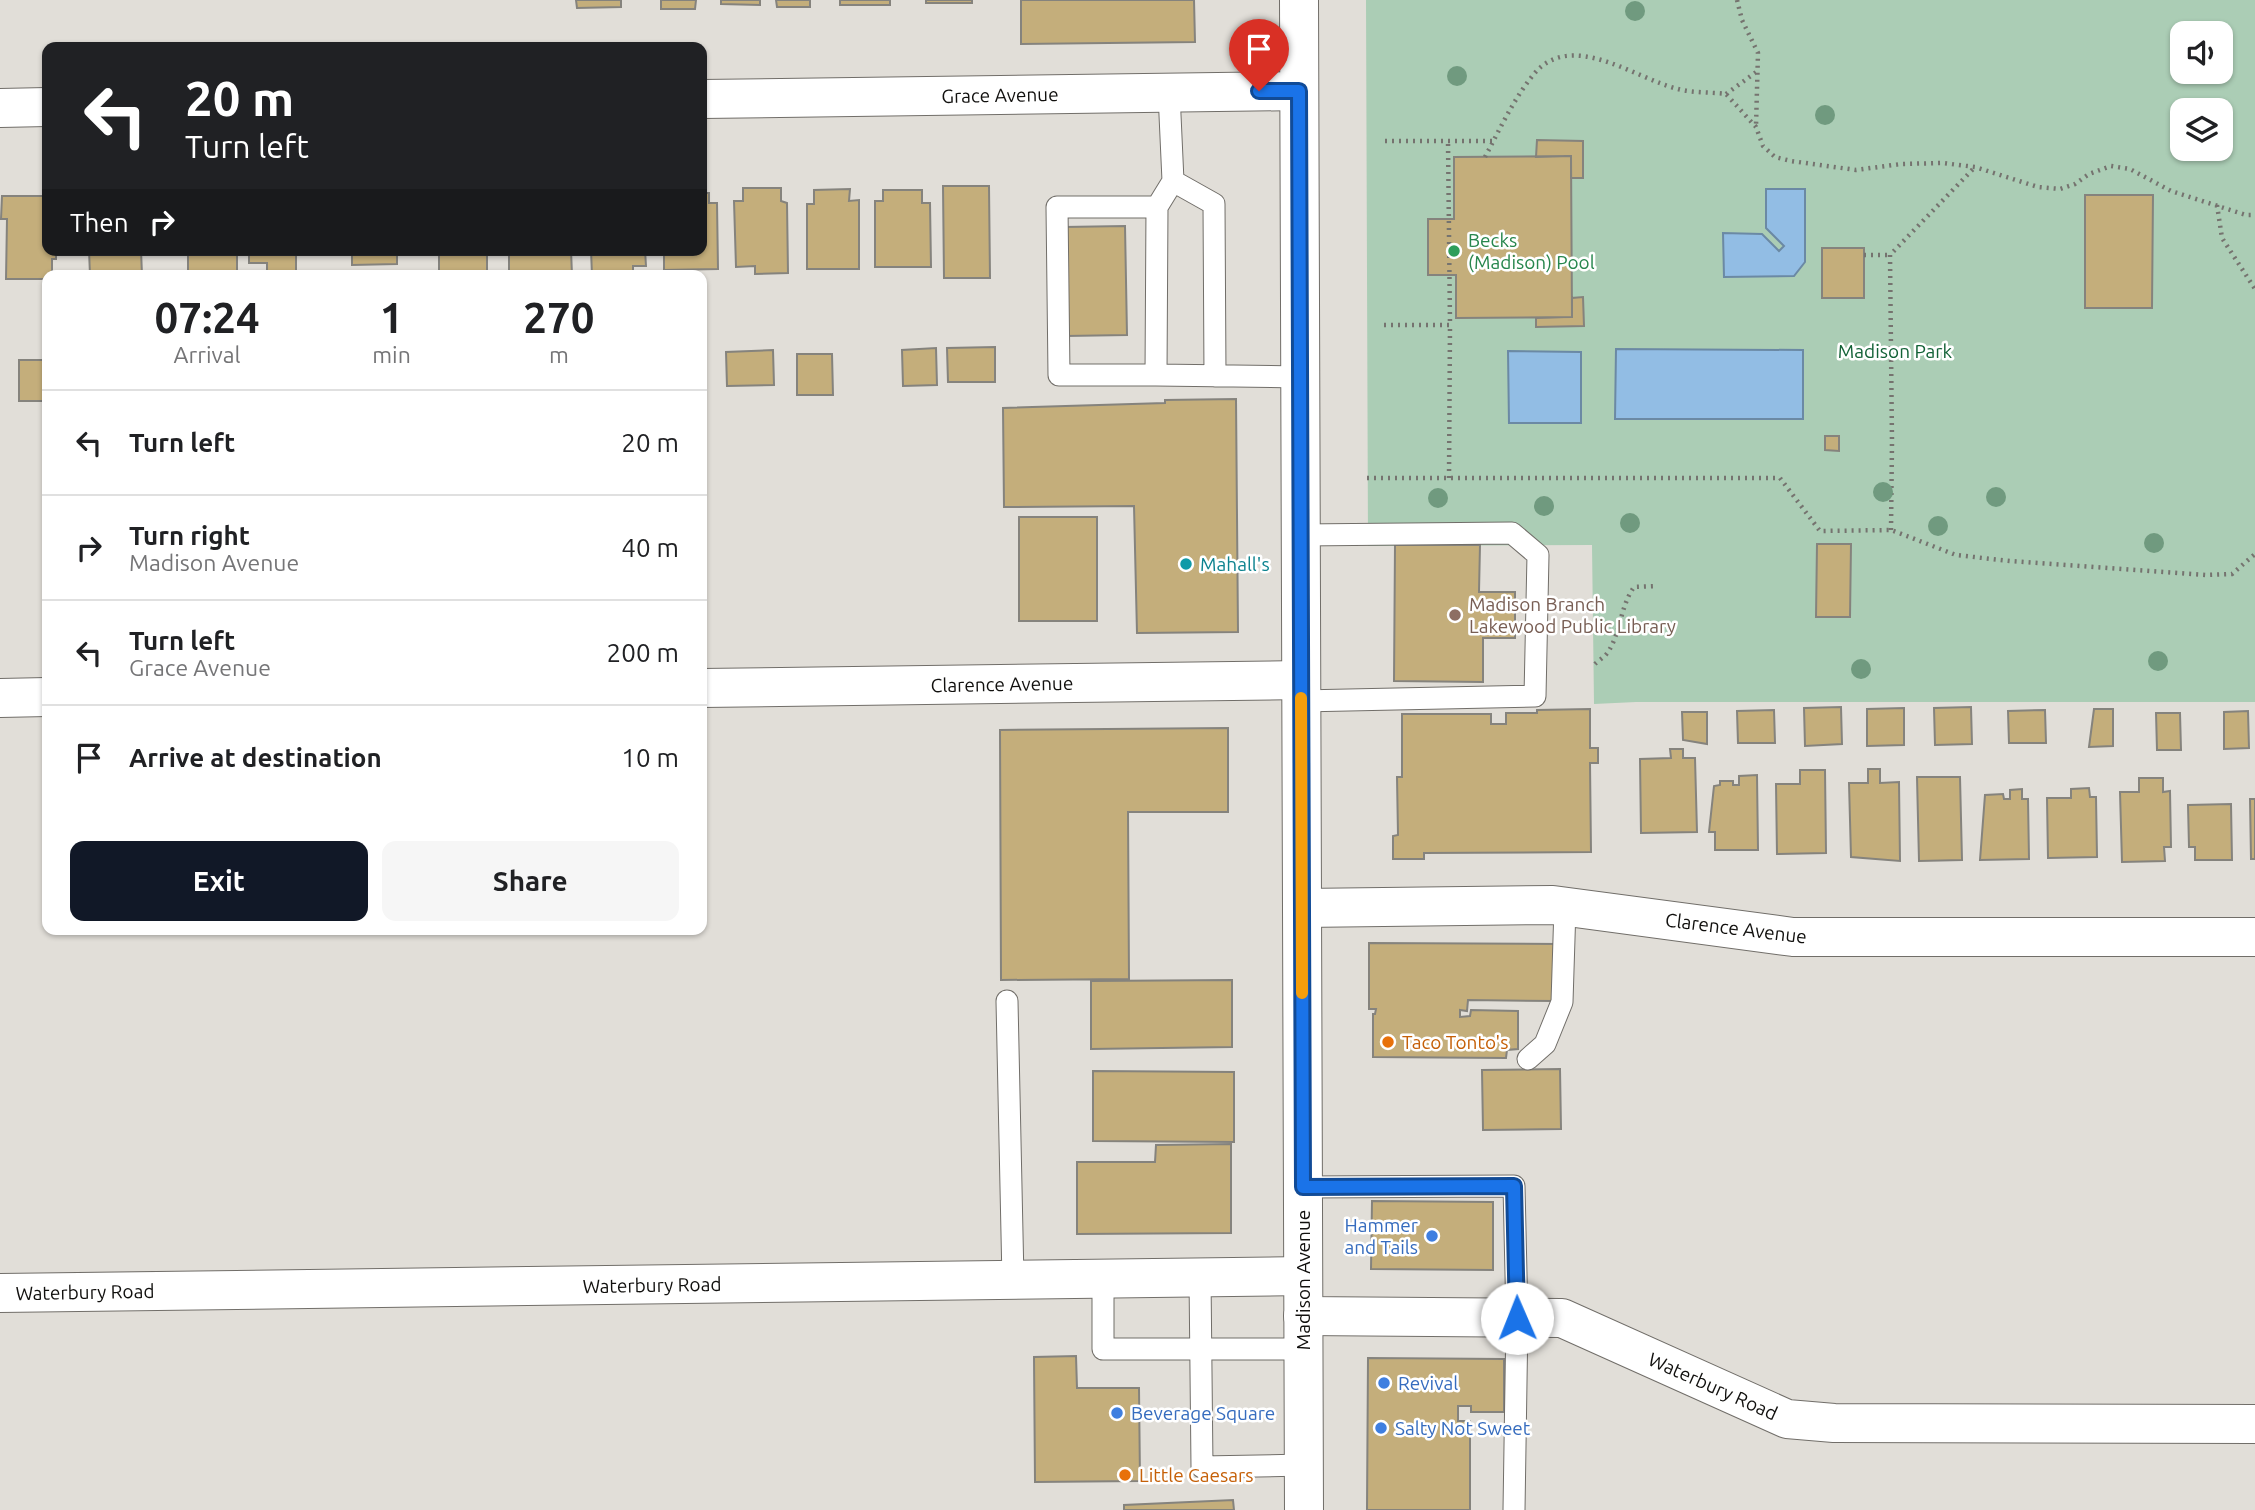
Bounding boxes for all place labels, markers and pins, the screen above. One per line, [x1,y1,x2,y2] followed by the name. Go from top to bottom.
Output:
[1229,19,1289,91] pin
[1468,229,1595,273] place label: Becks (Madison) Pool
[1446,243,1462,259] marker: Becks (Madison) Pool
[1200,553,1270,575] place label: Mahall's
[1178,556,1194,572] marker: Mahall's
[1469,593,1676,637] place label: Madison Branch Lakewood Public Library
[1447,607,1463,623] marker: Madison Branch Lakewood Public Library
[1402,1031,1508,1053] place label: Taco Tonto's
[1380,1034,1396,1050] marker: Taco Tonto's
[1344,1214,1418,1258] place label: Hammer and Tails
[1424,1228,1440,1244] marker: Hammer and Tails
[1398,1372,1458,1394] place label: Revival
[1376,1375,1392,1391] marker: Revival
[1131,1402,1275,1424] place label: Beverage Square
[1109,1405,1125,1421] marker: Beverage Square
[1395,1417,1531,1439] place label: Salty Not Sweet
[1373,1420,1389,1436] marker: Salty Not Sweet
[1139,1464,1253,1486] place label: Little Caesars
[1117,1467,1133,1483] marker: Little Caesars

